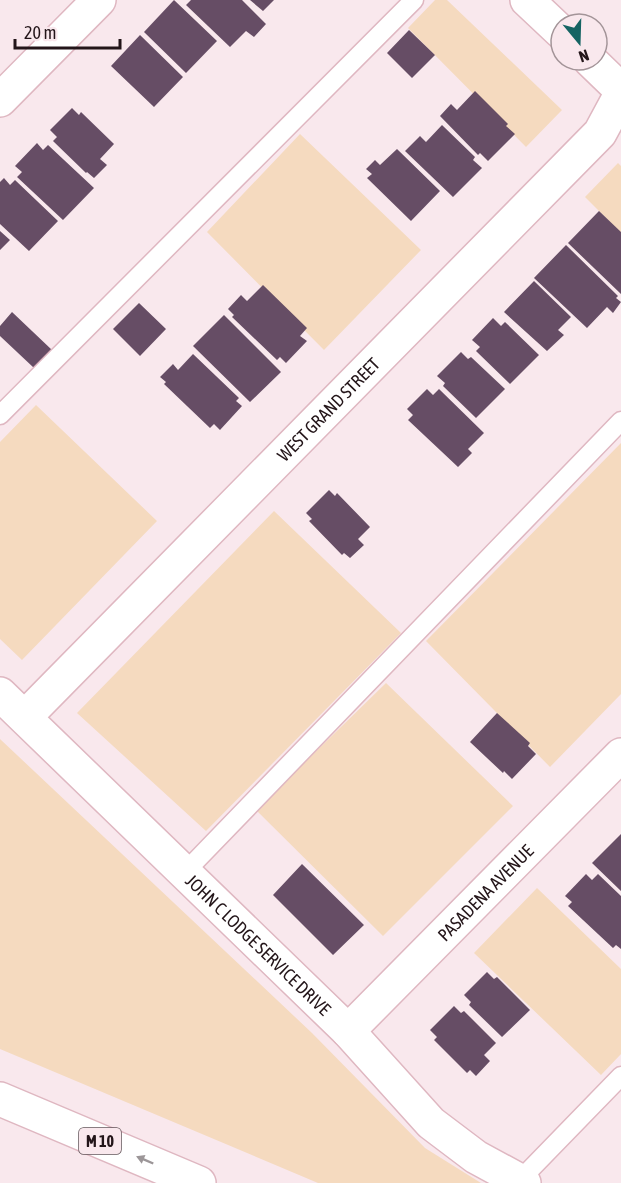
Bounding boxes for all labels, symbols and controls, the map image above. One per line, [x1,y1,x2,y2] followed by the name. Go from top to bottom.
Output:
[15,12,120,50] scale bar
[549,12,609,72] north arrow
[24,22,56,43] text: 20 m
[576,46,591,66] text: N
[273,353,384,465] street label: WEST GRAND STREET
[433,840,537,945] street label: PASADENA AVENUE
[182,870,336,1019] street label: JOHN C LODGE SERVICE DRIVE
[79,1128,121,1154] road number: M 10
[136,1155,154,1165] one-way arrow

